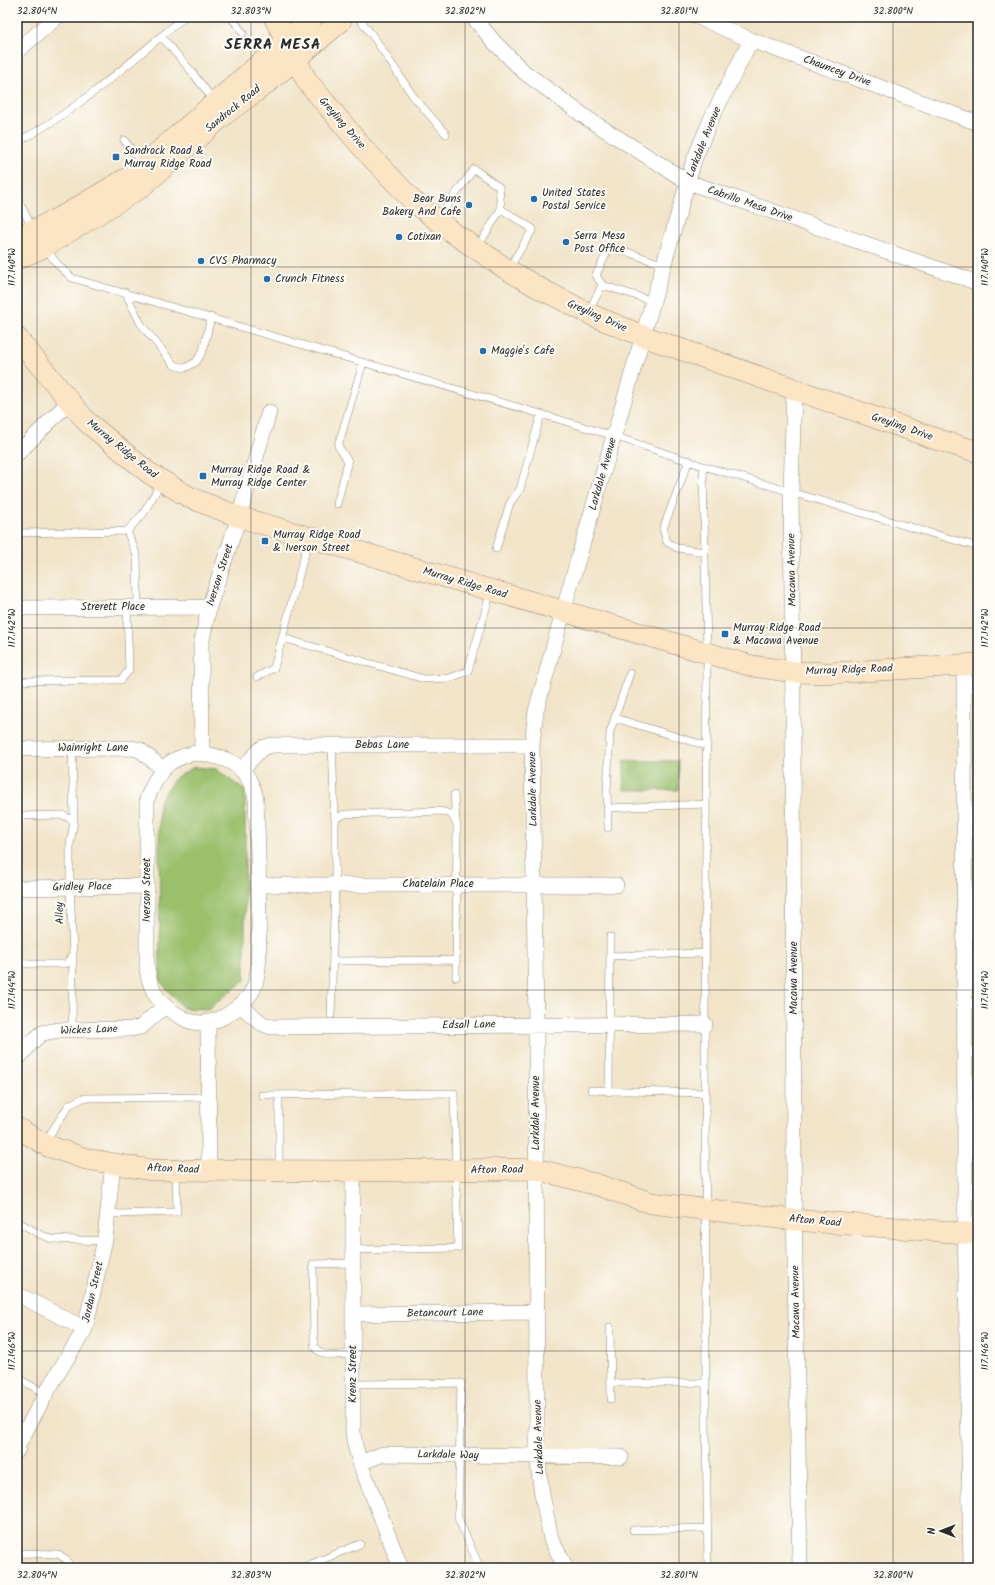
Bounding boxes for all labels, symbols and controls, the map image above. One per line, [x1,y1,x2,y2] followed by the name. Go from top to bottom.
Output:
[17,3,58,19] text: 32.804°N
[231,3,272,19] text: 32.803°N
[445,3,486,19] text: 32.802°N
[660,3,698,19] text: 32.801°N
[873,3,913,19] text: 32.800°N
[224,33,322,57] district label: SERRA MESA
[800,50,874,92] street label: Chauncey Drive
[201,80,265,137] street label: Sandrock Road
[314,93,370,153] street label: Greyling Drive
[682,104,726,180] street label: Larkdale Avenue
[124,142,212,173] place label: Sandrock Road & Murray Ridge Road
[111,152,121,162] marker: Sandrock Road & Murray Ridge Road
[705,181,795,227] street label: Cabrillo Mesa Drive
[542,184,606,215] place label: United States Postal Service
[382,190,461,221] place label: Bear Buns Bakery And Cafe
[529,194,539,204] marker: United States Postal Service
[464,200,474,210] marker: Bear Buns Bakery And Cafe
[574,227,625,258] place label: Serra Mesa Post Office
[407,228,441,246] place label: Cotixan
[394,232,404,242] marker: Cotixan
[561,237,571,247] marker: Serra Mesa Post Office
[4,248,20,286] text: 117.140°W
[977,248,993,286] text: 117.140°W
[209,252,277,270] place label: CVS Pharmacy
[196,256,206,266] marker: CVS Pharmacy
[275,270,345,288] place label: Crunch Fitness
[262,274,272,284] marker: Crunch Fitness
[564,295,630,337] street label: Greyling Drive
[491,342,554,360] place label: Maggie's Cafe
[478,346,488,356] marker: Maggie's Cafe
[869,408,935,446] street label: Greyling Drive
[82,415,162,484] street label: Murray Ridge Road
[584,435,622,513] street label: Larkdale Avenue
[211,461,311,492] place label: Murray Ridge Road & Murray Ridge Center
[198,471,208,481] marker: Murray Ridge Road & Murray Ridge Center
[273,526,361,557] place label: Murray Ridge Road & Iverson Street
[782,533,802,607] street label: Macawa Avenue
[260,536,270,546] marker: Murray Ridge Road & Iverson Street
[201,541,239,608] street label: Iverson Street
[421,562,510,604] street label: Murray Ridge Road
[81,598,145,616] street label: Strerett Place
[4,608,20,647] text: 117.142°W
[977,608,993,647] text: 117.142°W
[733,619,821,650] place label: Murray Ridge Road & Macawa Avenue
[720,629,730,639] marker: Murray Ridge Road & Macawa Avenue
[805,659,893,681] street label: Murray Ridge Road
[355,736,409,754] street label: Bebas Lane
[58,739,128,757] street label: Wainright Lane
[523,751,543,827] street label: Larkdale Avenue
[138,857,156,922] street label: Iverson Street
[402,875,474,893] street label: Chatelain Place
[52,877,112,897] street label: Gridley Place
[50,901,70,925] street label: Alley
[785,941,803,1015] street label: Macawa Avenue
[4,971,20,1009] text: 117.144°W
[977,971,993,1009] text: 117.144°W
[442,1016,496,1034] street label: Edsall Lane
[60,1020,118,1040] street label: Wickes Lane
[527,1075,545,1151] street label: Larkdale Avenue
[146,1159,200,1179] street label: Afton Road
[471,1161,524,1179] street label: Afton Road
[788,1210,842,1232] street label: Afton Road
[77,1259,109,1325] street label: Jordan Street
[786,1265,806,1339] street label: Macawa Avenue
[406,1303,484,1323] street label: Betancourt Lane
[4,1331,20,1370] text: 117.146°W
[977,1331,993,1370] text: 117.146°W
[344,1344,362,1403] street label: Krenz Street
[529,1399,549,1475] street label: Larkdale Avenue
[417,1445,480,1465] street label: Larkdale Way
[921,1511,961,1551] north arrow
[923,1527,941,1534] text: N
[17,1567,58,1583] text: 32.804°N
[231,1567,272,1583] text: 32.803°N
[445,1567,486,1583] text: 32.802°N
[660,1567,698,1583] text: 32.801°N
[873,1567,913,1583] text: 32.800°N

